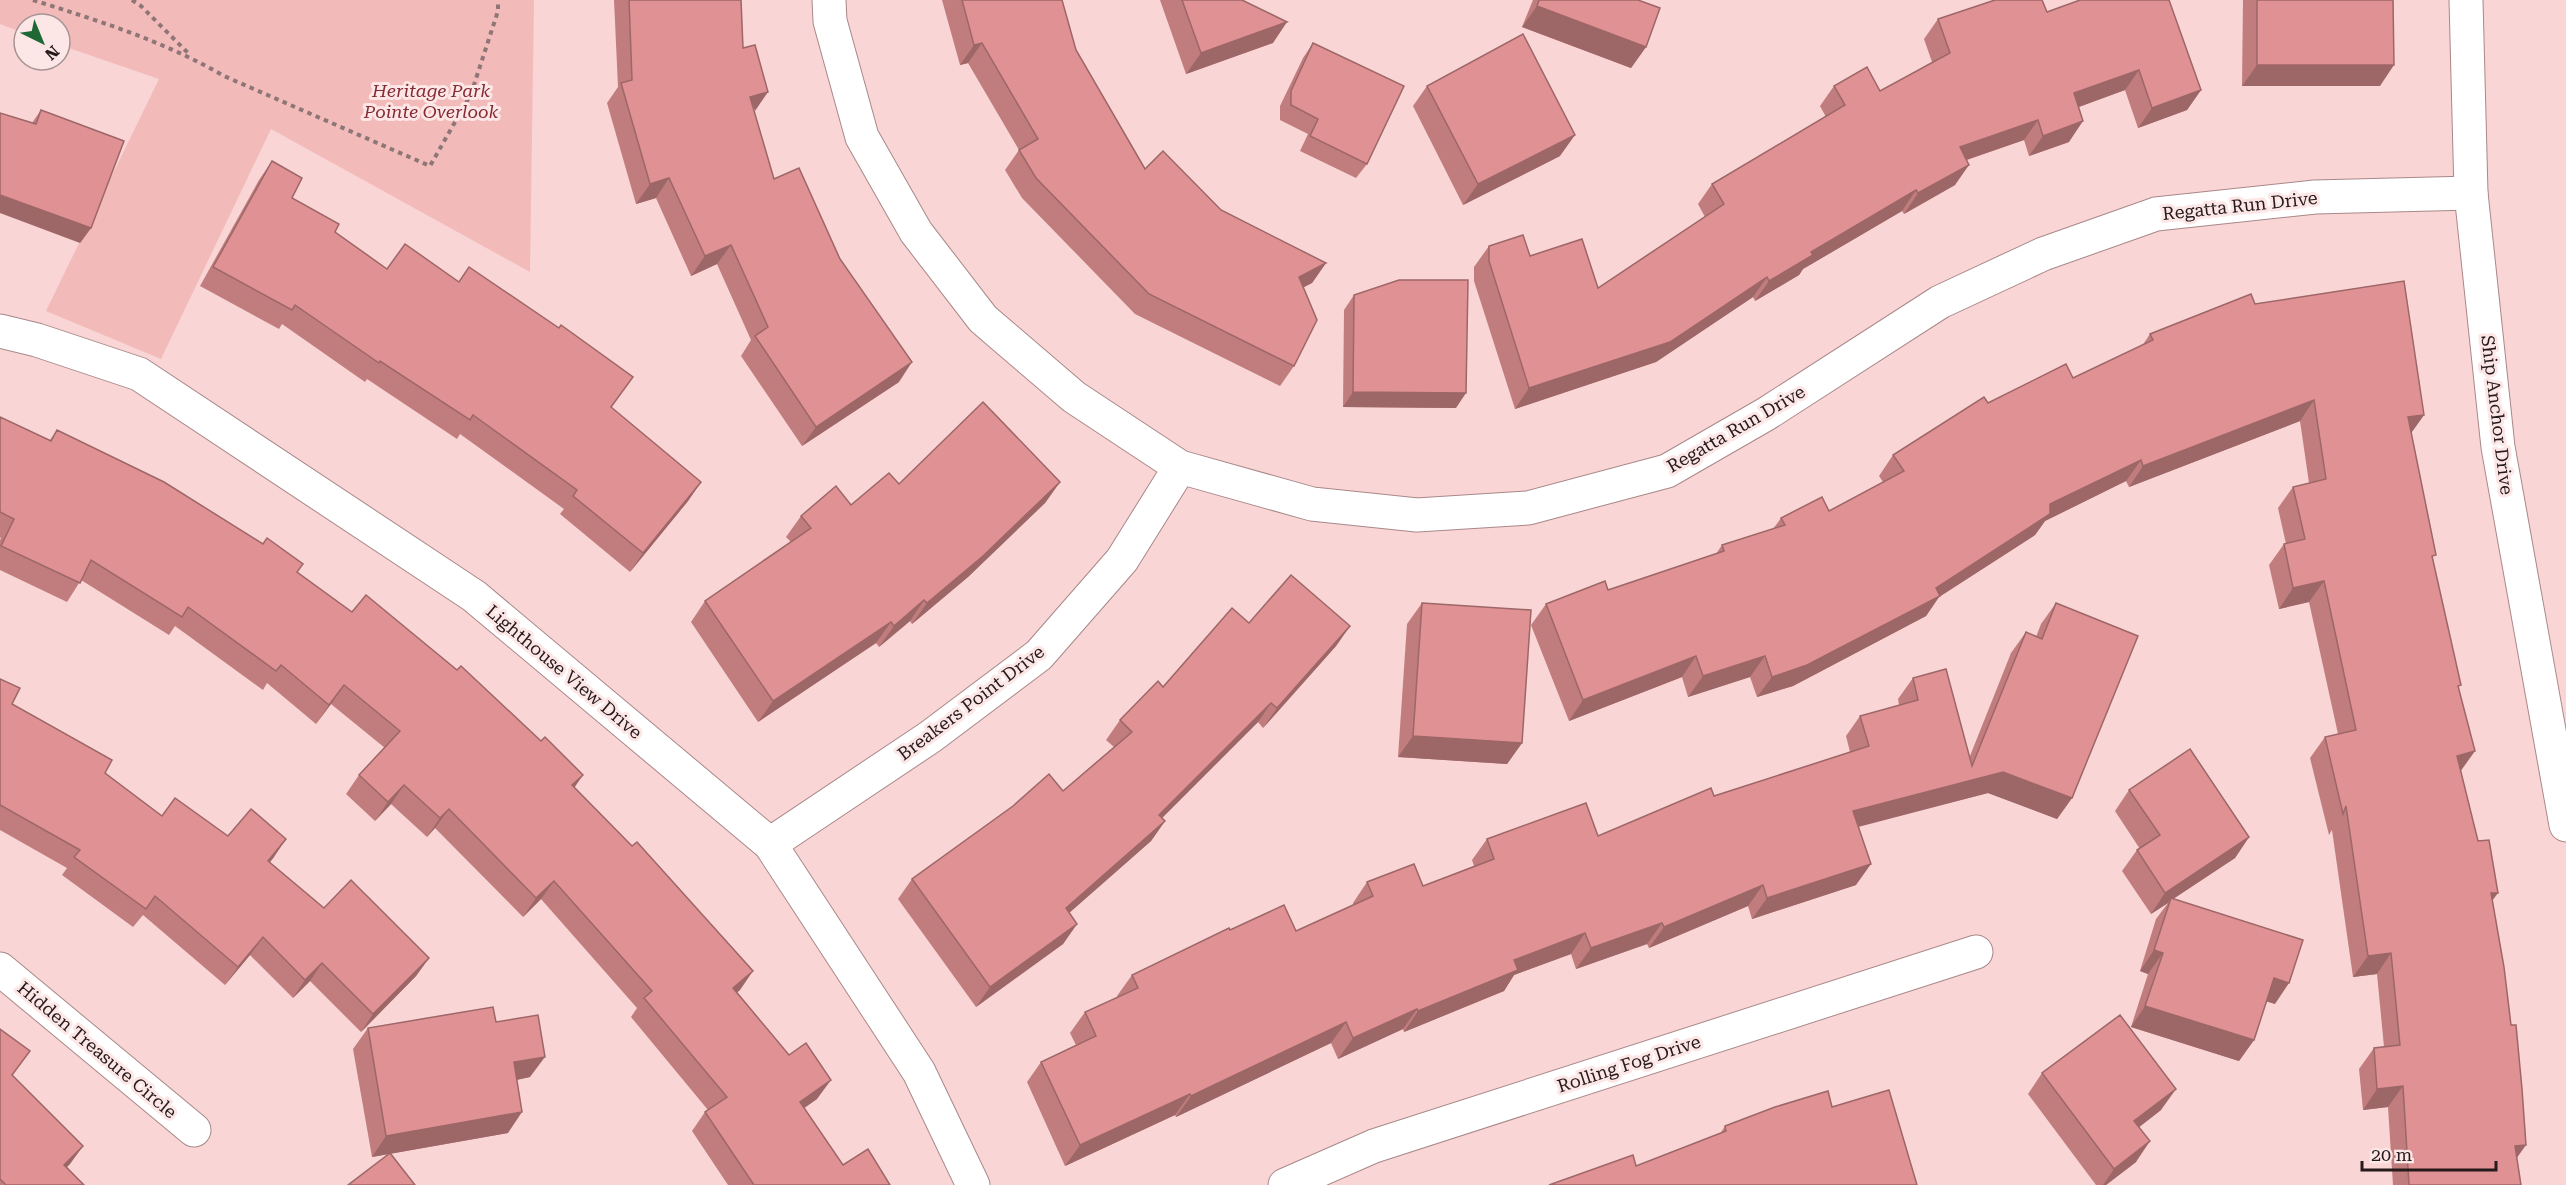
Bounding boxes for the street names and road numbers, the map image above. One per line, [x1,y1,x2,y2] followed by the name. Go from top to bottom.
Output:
[2161,187,2319,224] street label: Regatta Run Drive
[2477,334,2518,496] street label: Ship Anchor Drive
[1663,380,1809,477] street label: Regatta Run Drive
[482,600,647,743] street label: Lighthouse View Drive
[893,641,1048,765] street label: Breakers Point Drive
[13,977,181,1122] street label: Hidden Treasure Circle
[1555,1030,1703,1097] street label: Rolling Fog Drive

